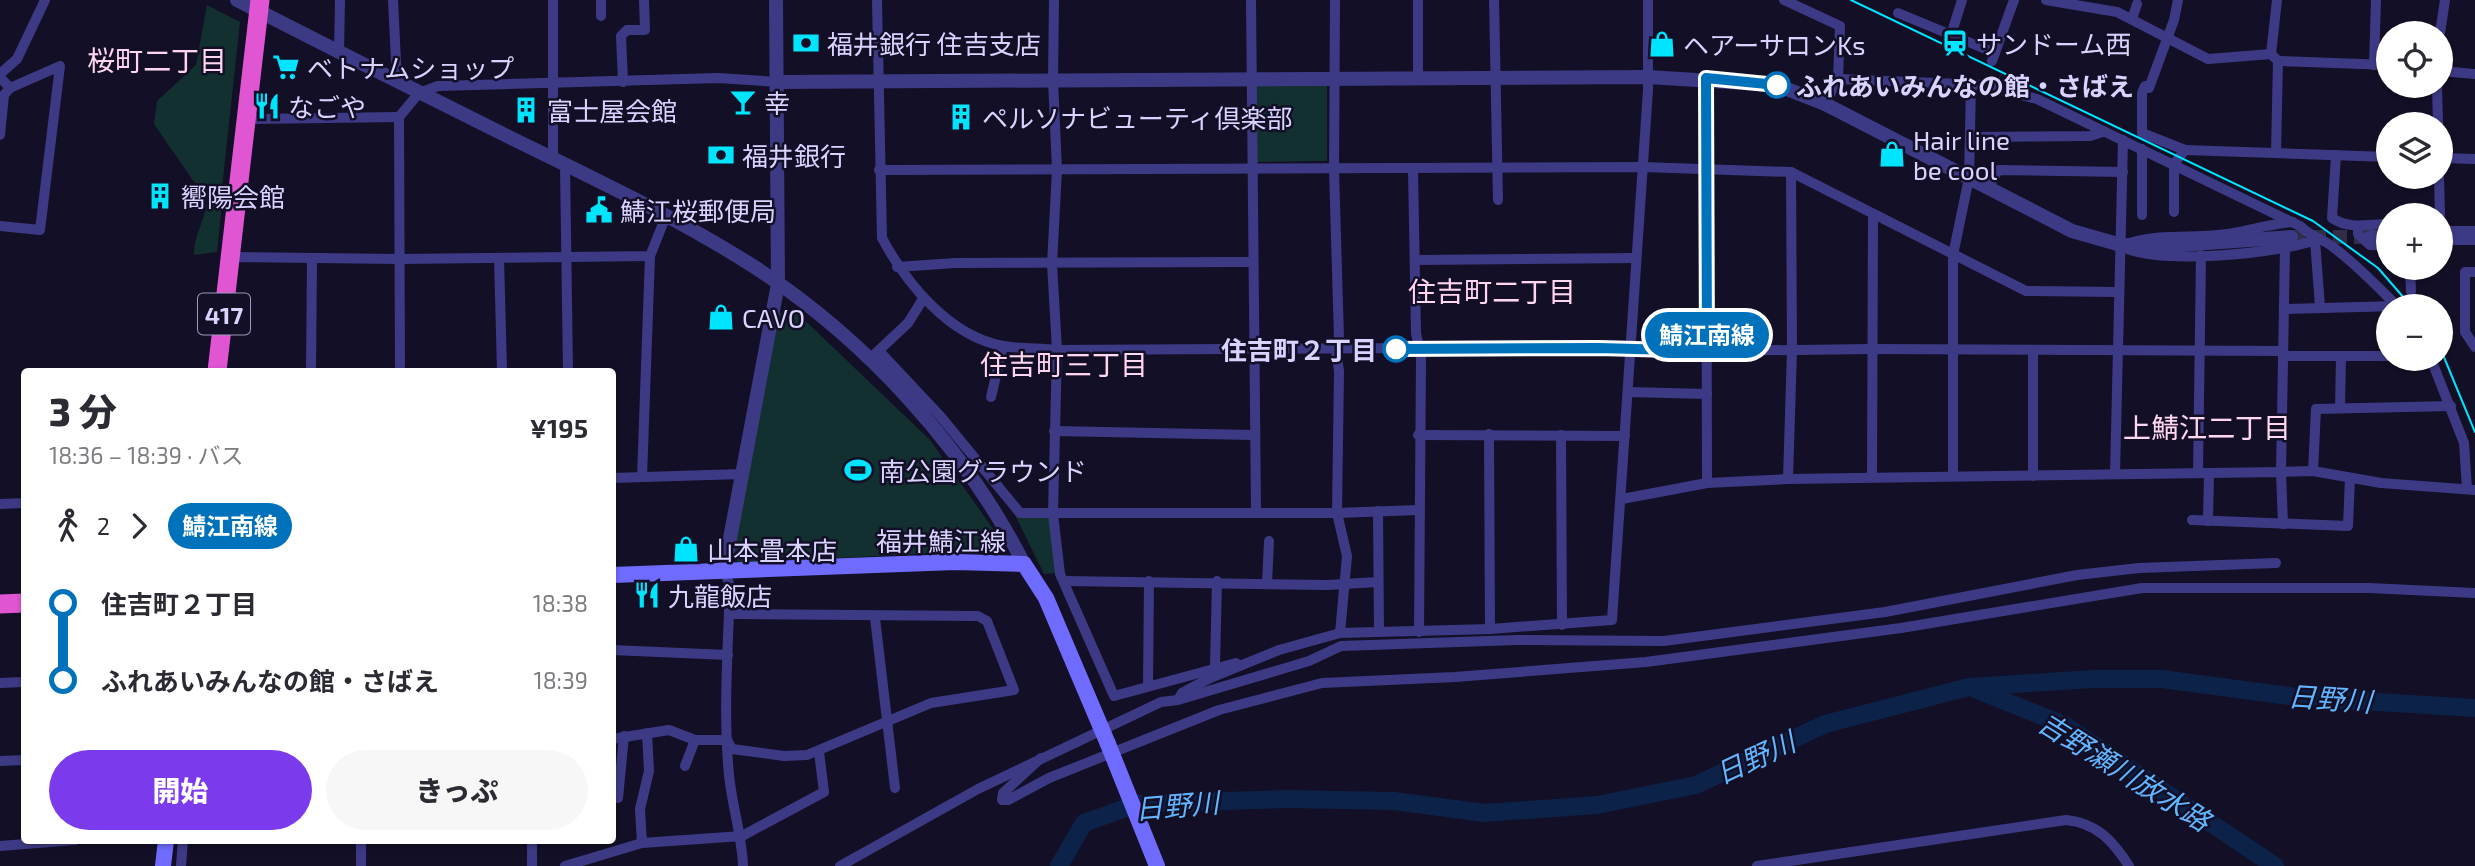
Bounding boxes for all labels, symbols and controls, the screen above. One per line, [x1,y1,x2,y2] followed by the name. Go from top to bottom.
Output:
[2376,21,2453,371] map controls
[2376,21,2453,98] button: locate
[791,28,821,58] bank icon: 福井銀行 住吉支店
[827,28,1041,59] place label: 福井銀行 住吉支店
[1940,28,1970,58] station icon: サンドーム西
[1976,28,2131,59] place label: サンドーム西
[1647,29,1677,59] shop icon: ヘアーサロンKs
[1683,29,1866,60] place label: ヘアーサロンKs
[87,43,227,77] district label: 桜町二丁目
[271,52,301,82] supermarket icon: ベトナムショップ
[307,52,514,83] place label: ベトナムショップ
[1796,70,2134,101] place label: ふれあいみんなの館・さばえ
[1764,72,1790,98] marker: ふれあいみんなの館・さばえ
[728,87,758,117] bar icon: 幸
[764,87,790,118] place label: 幸
[252,91,282,121] restaurant icon: なごや
[288,91,366,122] place label: なごや
[511,95,541,125] building icon: 富士屋会館
[547,95,677,126] place label: 富士屋会館
[946,102,976,132] building icon: ペルソナビューティ倶楽部
[982,102,1292,133] place label: ペルソナビューティ倶楽部
[2376,112,2453,189] button: layers
[1913,124,2010,185] place label: Hair line be cool
[1877,139,1907,169] shop icon: Hair line be cool
[706,140,736,170] bank icon: 福井銀行
[742,140,846,171] place label: 福井銀行
[145,181,175,211] building icon: 嚮陽会館
[181,181,285,212] place label: 嚮陽会館
[584,195,614,225] public building icon: 鯖江桜郵便局
[620,195,776,226] place label: 鯖江桜郵便局
[2376,203,2453,280] button: +
[1408,274,1576,308] district label: 住吉町二丁目
[198,293,250,334] road number: 417
[2376,294,2453,371] button: −
[706,302,736,332] shop icon: CAVO
[742,302,805,333] place label: CAVO
[1658,312,1756,358] line badge: 鯖江南線
[1659,320,1755,349] text: 鯖江南線
[1221,334,1377,365] place label: 住吉町２丁目
[1383,336,1409,362] marker: 住吉町２丁目
[980,347,1148,381] district label: 住吉町三丁目
[49,388,117,434] text: 3 分
[2123,410,2291,444] district label: 上鯖江二丁目
[530,412,588,443] text: ¥195
[49,441,244,469] text: 18:36 – 18:39 · バス
[843,455,873,485] sports icon: 南公園グラウンド
[879,455,1087,486] place label: 南公園グラウンド
[49,507,87,545] icon: walk
[120,507,158,545] icon: forward
[182,511,278,540] text: 鯖江南線
[97,512,110,540] text: 2
[876,525,1006,556] street label: 福井鯖江線
[671,534,701,564] shop icon: 山本畳本店
[707,534,837,565] place label: 山本畳本店
[632,580,662,610] restaurant icon: 九龍飯店
[668,580,772,611] place label: 九龍飯店
[101,588,257,619] text: 住吉町２丁目
[533,589,588,617] text: 18:38
[101,665,439,696] text: ふれあいみんなの館・さばえ
[534,666,588,694] text: 18:39
[2287,678,2376,718] water label: 日野川
[2033,705,2219,838] water label: 吉野瀬川放水路
[1710,723,1803,790] water label: 日野川
[49,750,312,830] button: 開始
[326,750,588,830] button: きっぷ
[1134,784,1223,826] water label: 日野川

